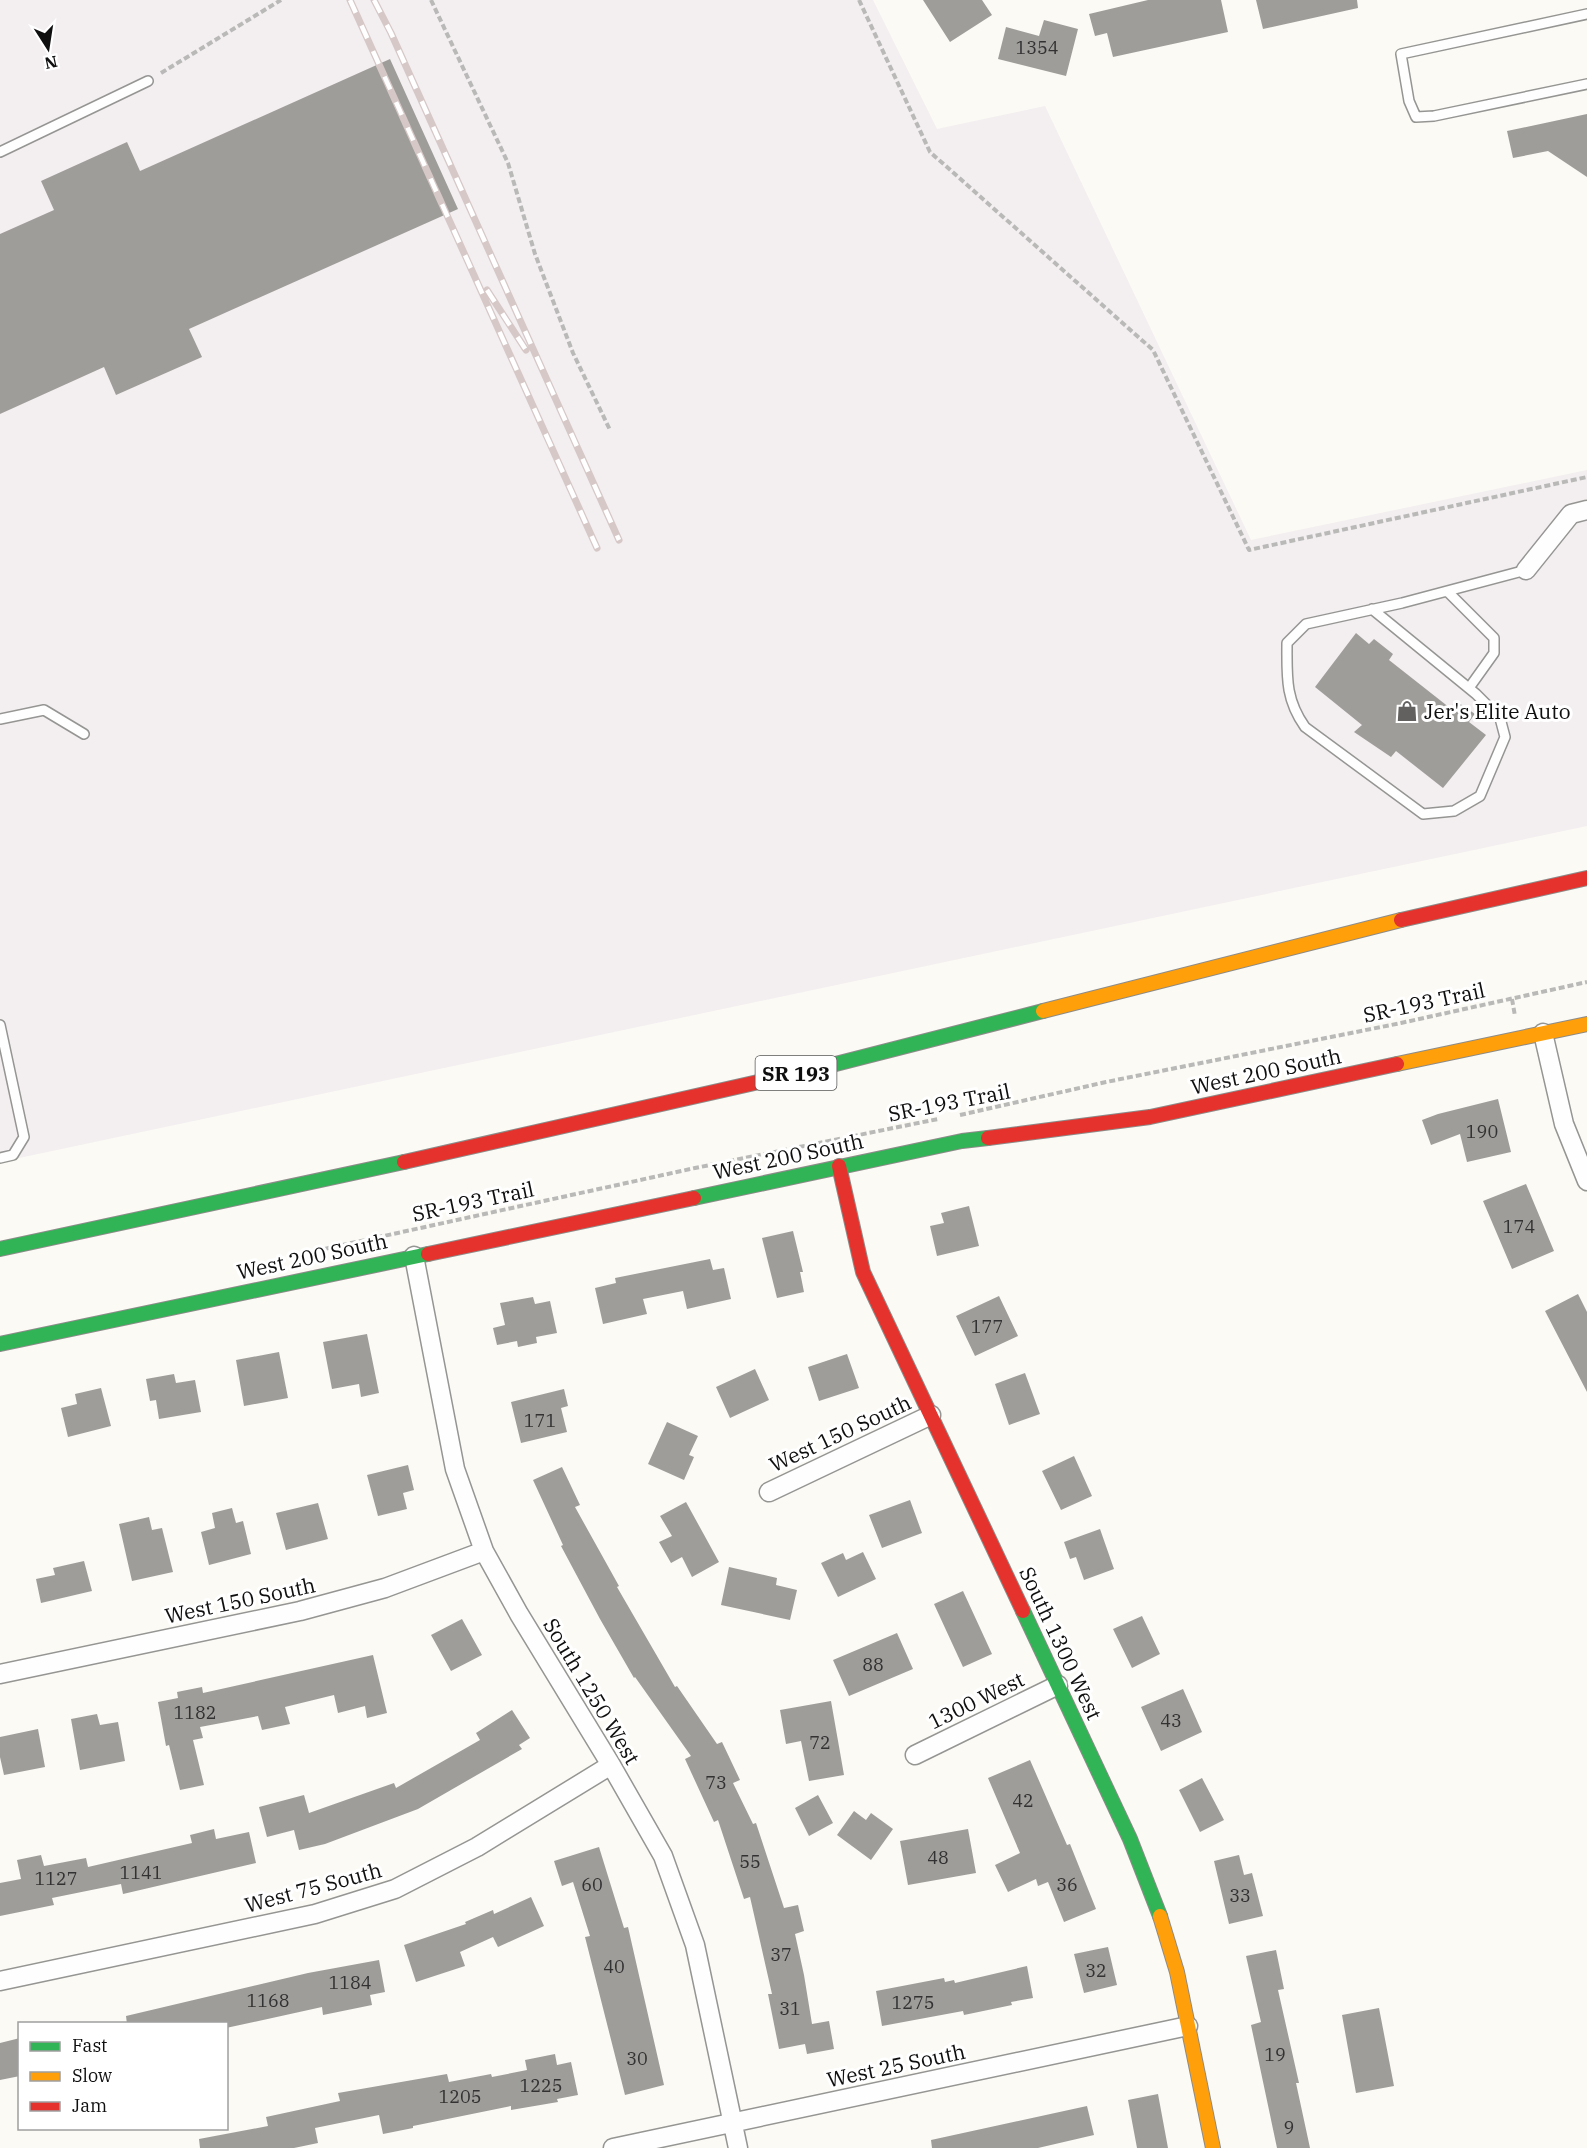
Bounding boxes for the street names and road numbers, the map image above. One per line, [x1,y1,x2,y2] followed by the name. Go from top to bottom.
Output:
[1360,975,1488,1029] street label: SR-193 Trail
[1188,1041,1344,1101] street label: West 200 South
[756,1056,836,1090] road number: SR 193
[886,1076,1012,1128] street label: SR-193 Trail
[710,1126,866,1186] street label: West 200 South
[409,1174,537,1228] street label: SR-193 Trail
[234,1226,390,1286] street label: West 200 South
[765,1388,915,1478] street label: West 150 South
[1013,1562,1109,1724] street label: South 1300 West
[162,1570,318,1630] street label: West 150 South
[537,1613,647,1769] street label: South 1250 West
[923,1665,1029,1735] street label: 1300 West
[241,1855,385,1919] street label: West 75 South
[824,2037,968,2093] street label: West 25 South

